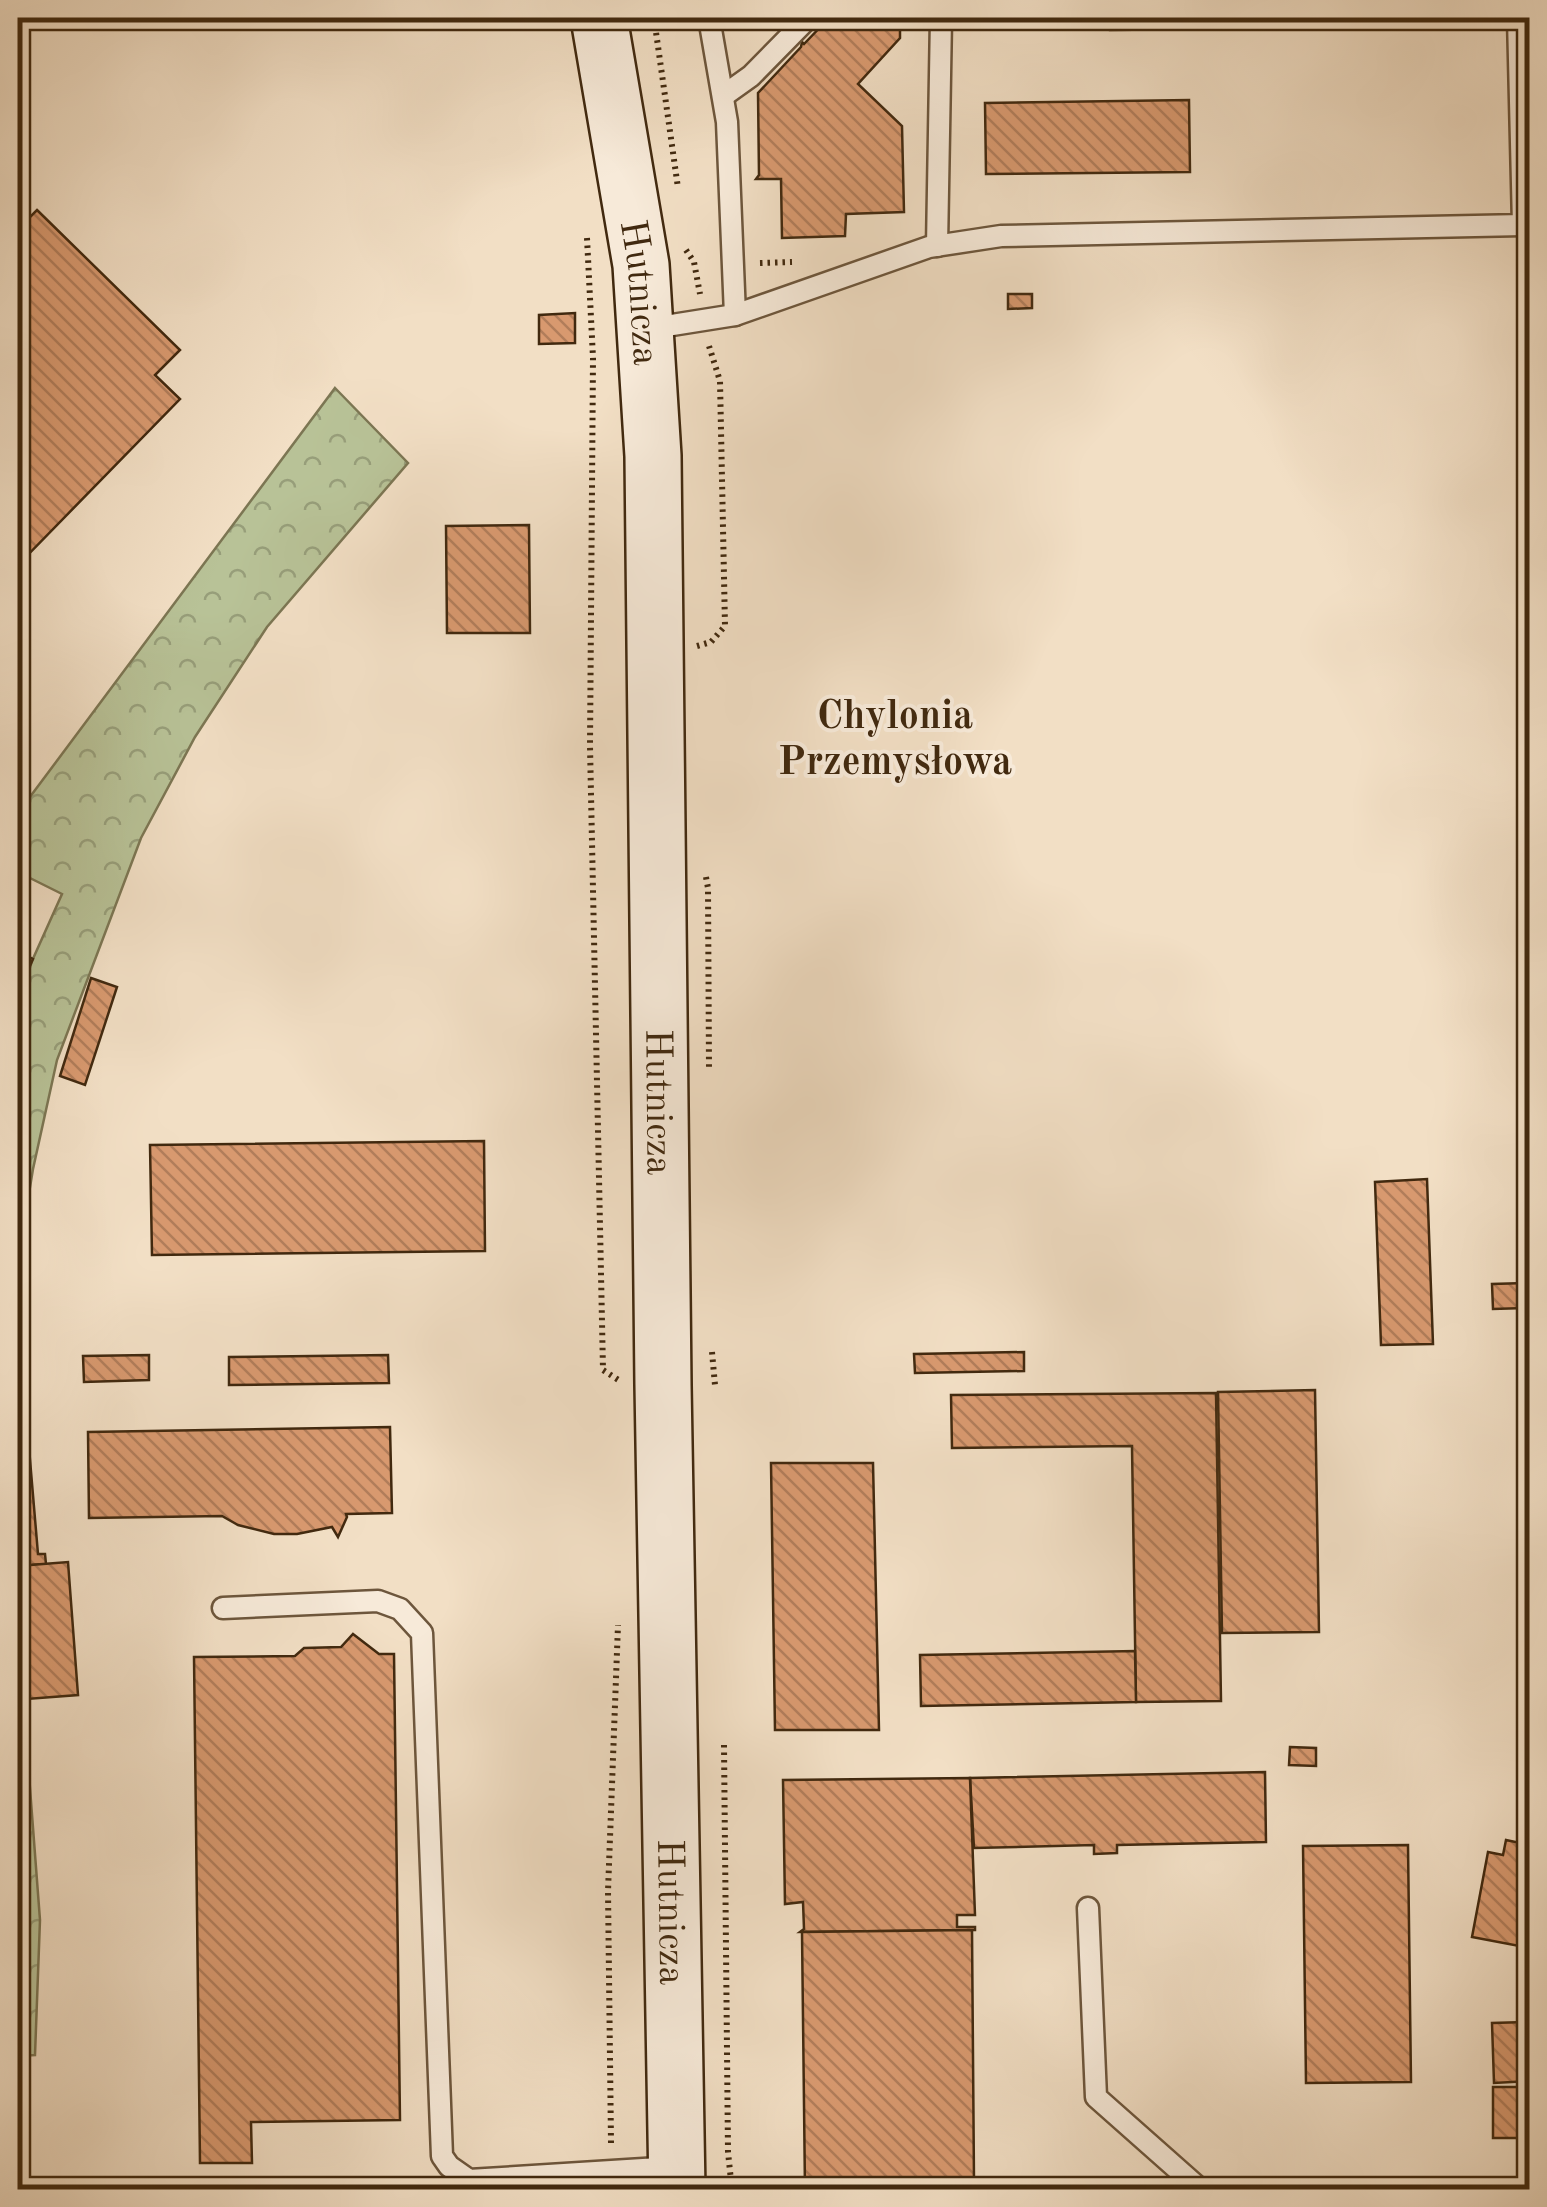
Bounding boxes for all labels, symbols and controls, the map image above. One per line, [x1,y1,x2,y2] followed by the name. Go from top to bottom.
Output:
[612,217,663,367] street label: Hutnicza
[778,698,1012,784] district label: Chylonia Przemysłowa
[637,1029,677,1176] street label: Hutnicza
[649,1838,689,1986] street label: Hutnicza

